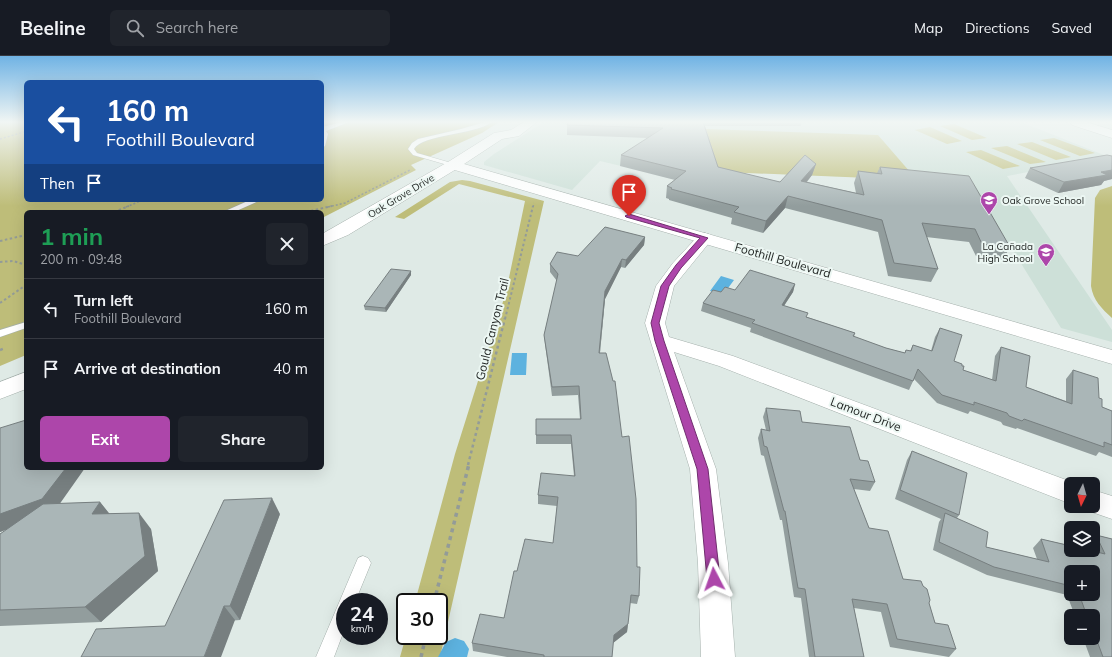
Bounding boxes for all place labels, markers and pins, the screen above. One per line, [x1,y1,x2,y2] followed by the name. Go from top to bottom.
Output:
[612,175,646,216] pin
[979,190,999,215] school or university icon: Oak Grove School
[1002,194,1084,207] place label: Oak Grove School
[978,240,1033,265] place label: La Cañada High School
[1036,242,1056,267] school or university icon: La Cañada High School

